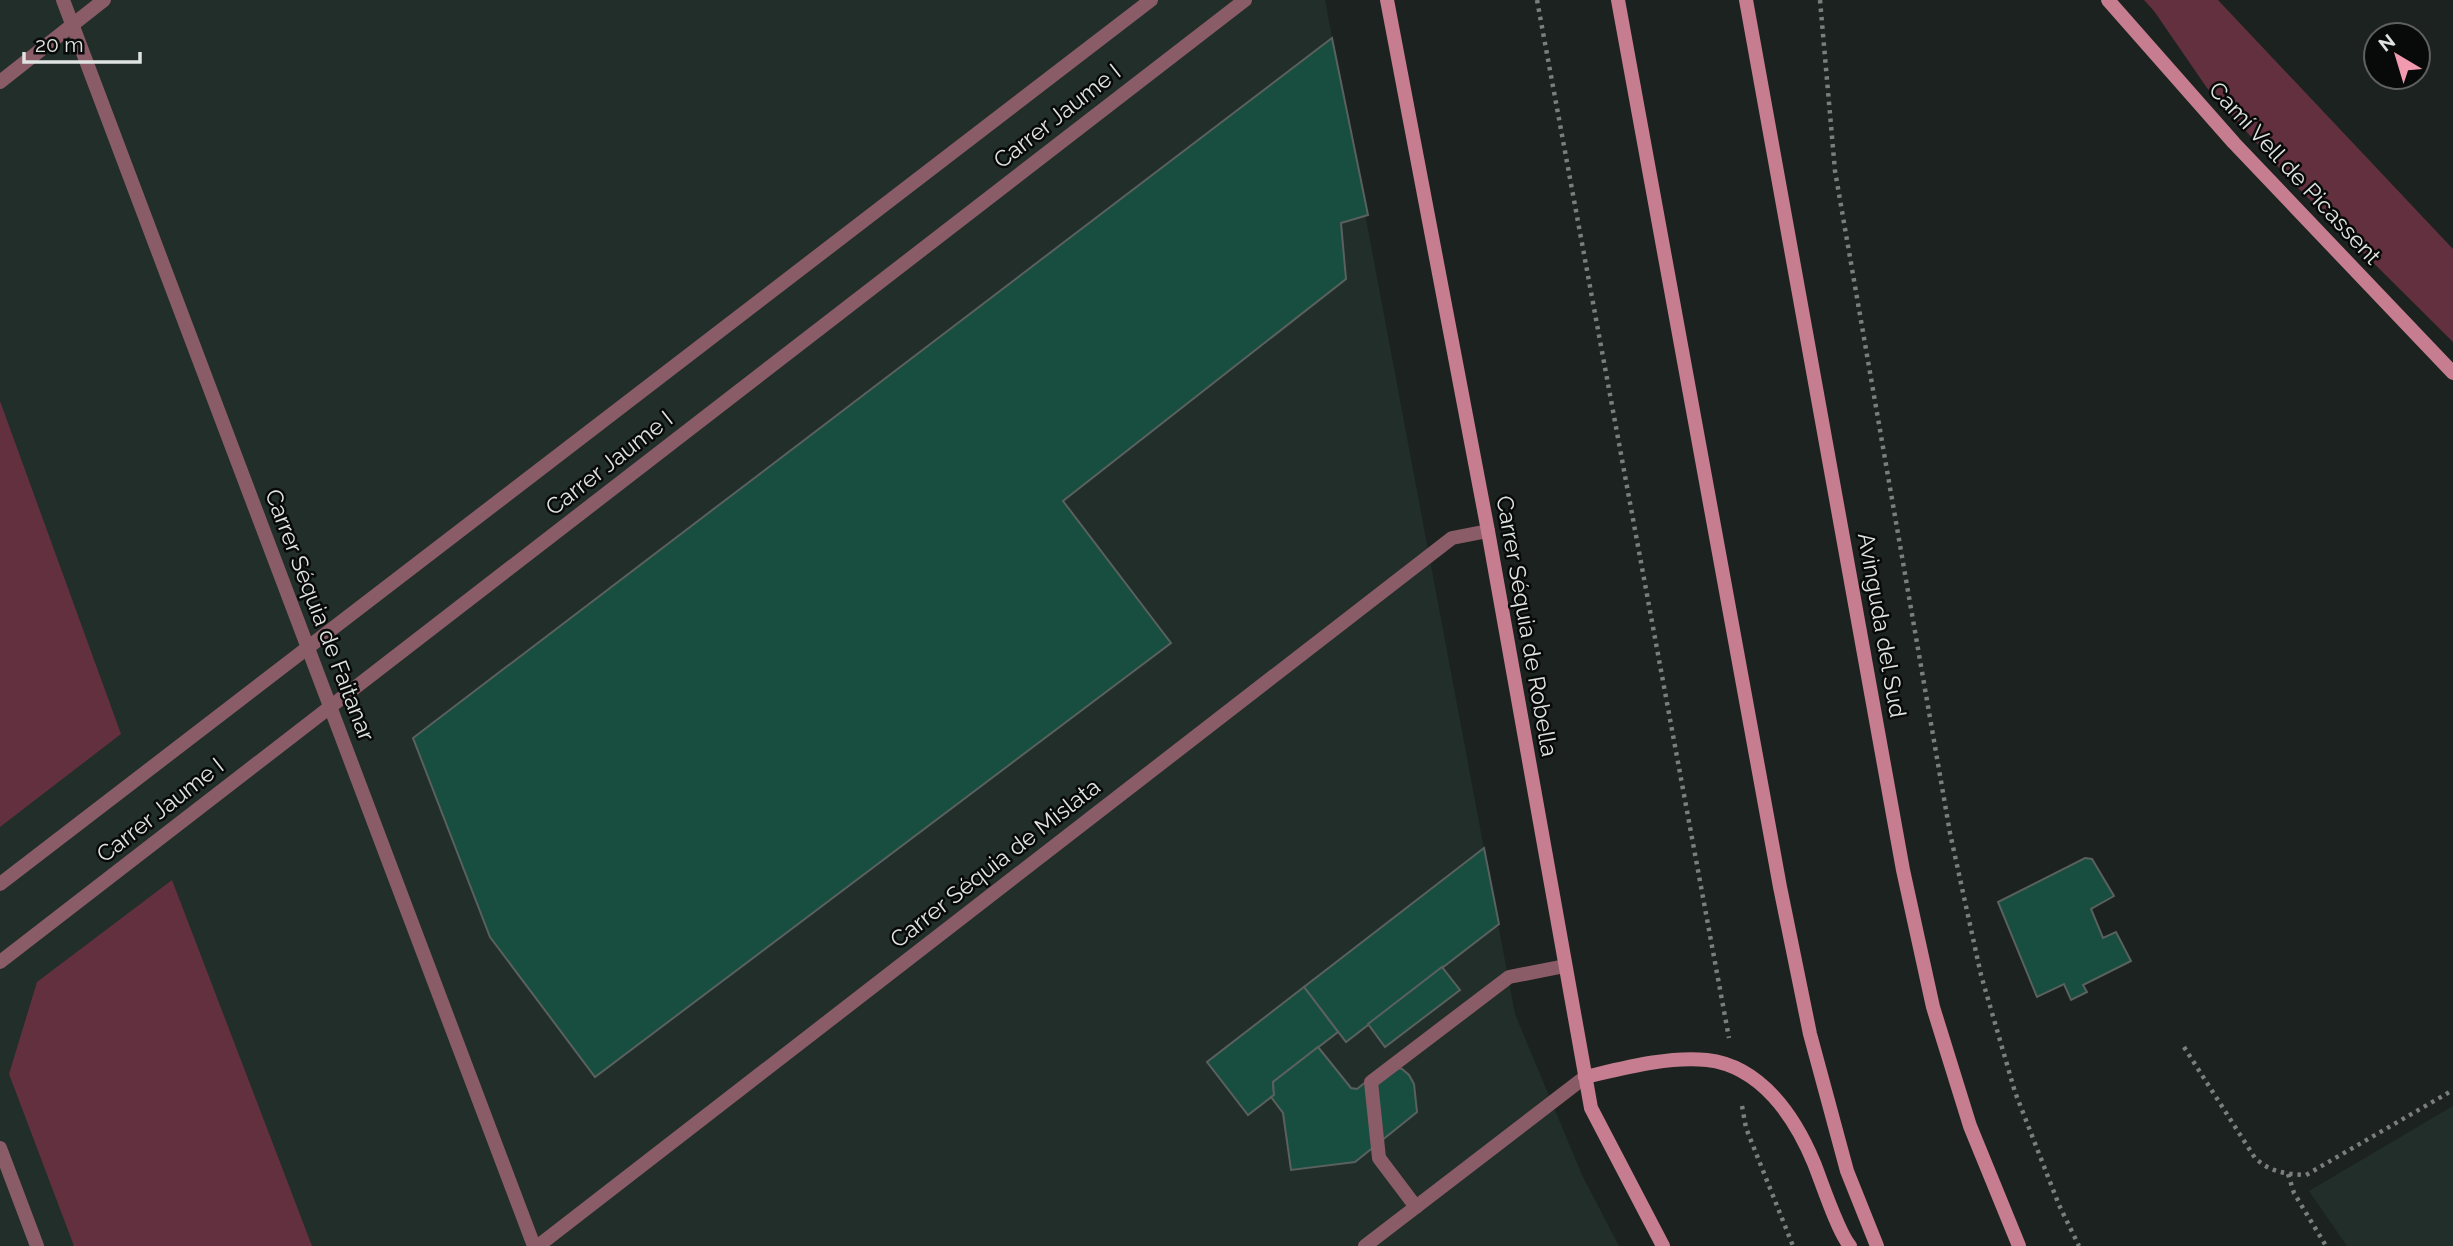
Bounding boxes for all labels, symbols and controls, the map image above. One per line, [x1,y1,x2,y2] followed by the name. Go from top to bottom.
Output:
[24,21,140,65] scale bar
[2362,21,2432,91] north arrow
[2374,29,2399,56] text: N
[35,32,83,57] text: 20 m
[988,58,1126,174] street label: Carrer Jaume I
[2204,76,2387,270] street label: Camí Vell de Picassent
[540,405,678,521] street label: Carrer Jaume I
[260,485,381,744] street label: Carrer Séquia de Faitanar
[1491,493,1564,758] street label: Carrer Séquia de Robella
[1853,530,1912,719] street label: Avinguda del Sud
[91,752,229,868] street label: Carrer Jaume I
[884,772,1105,953] street label: Carrer Séquia de Mislata

